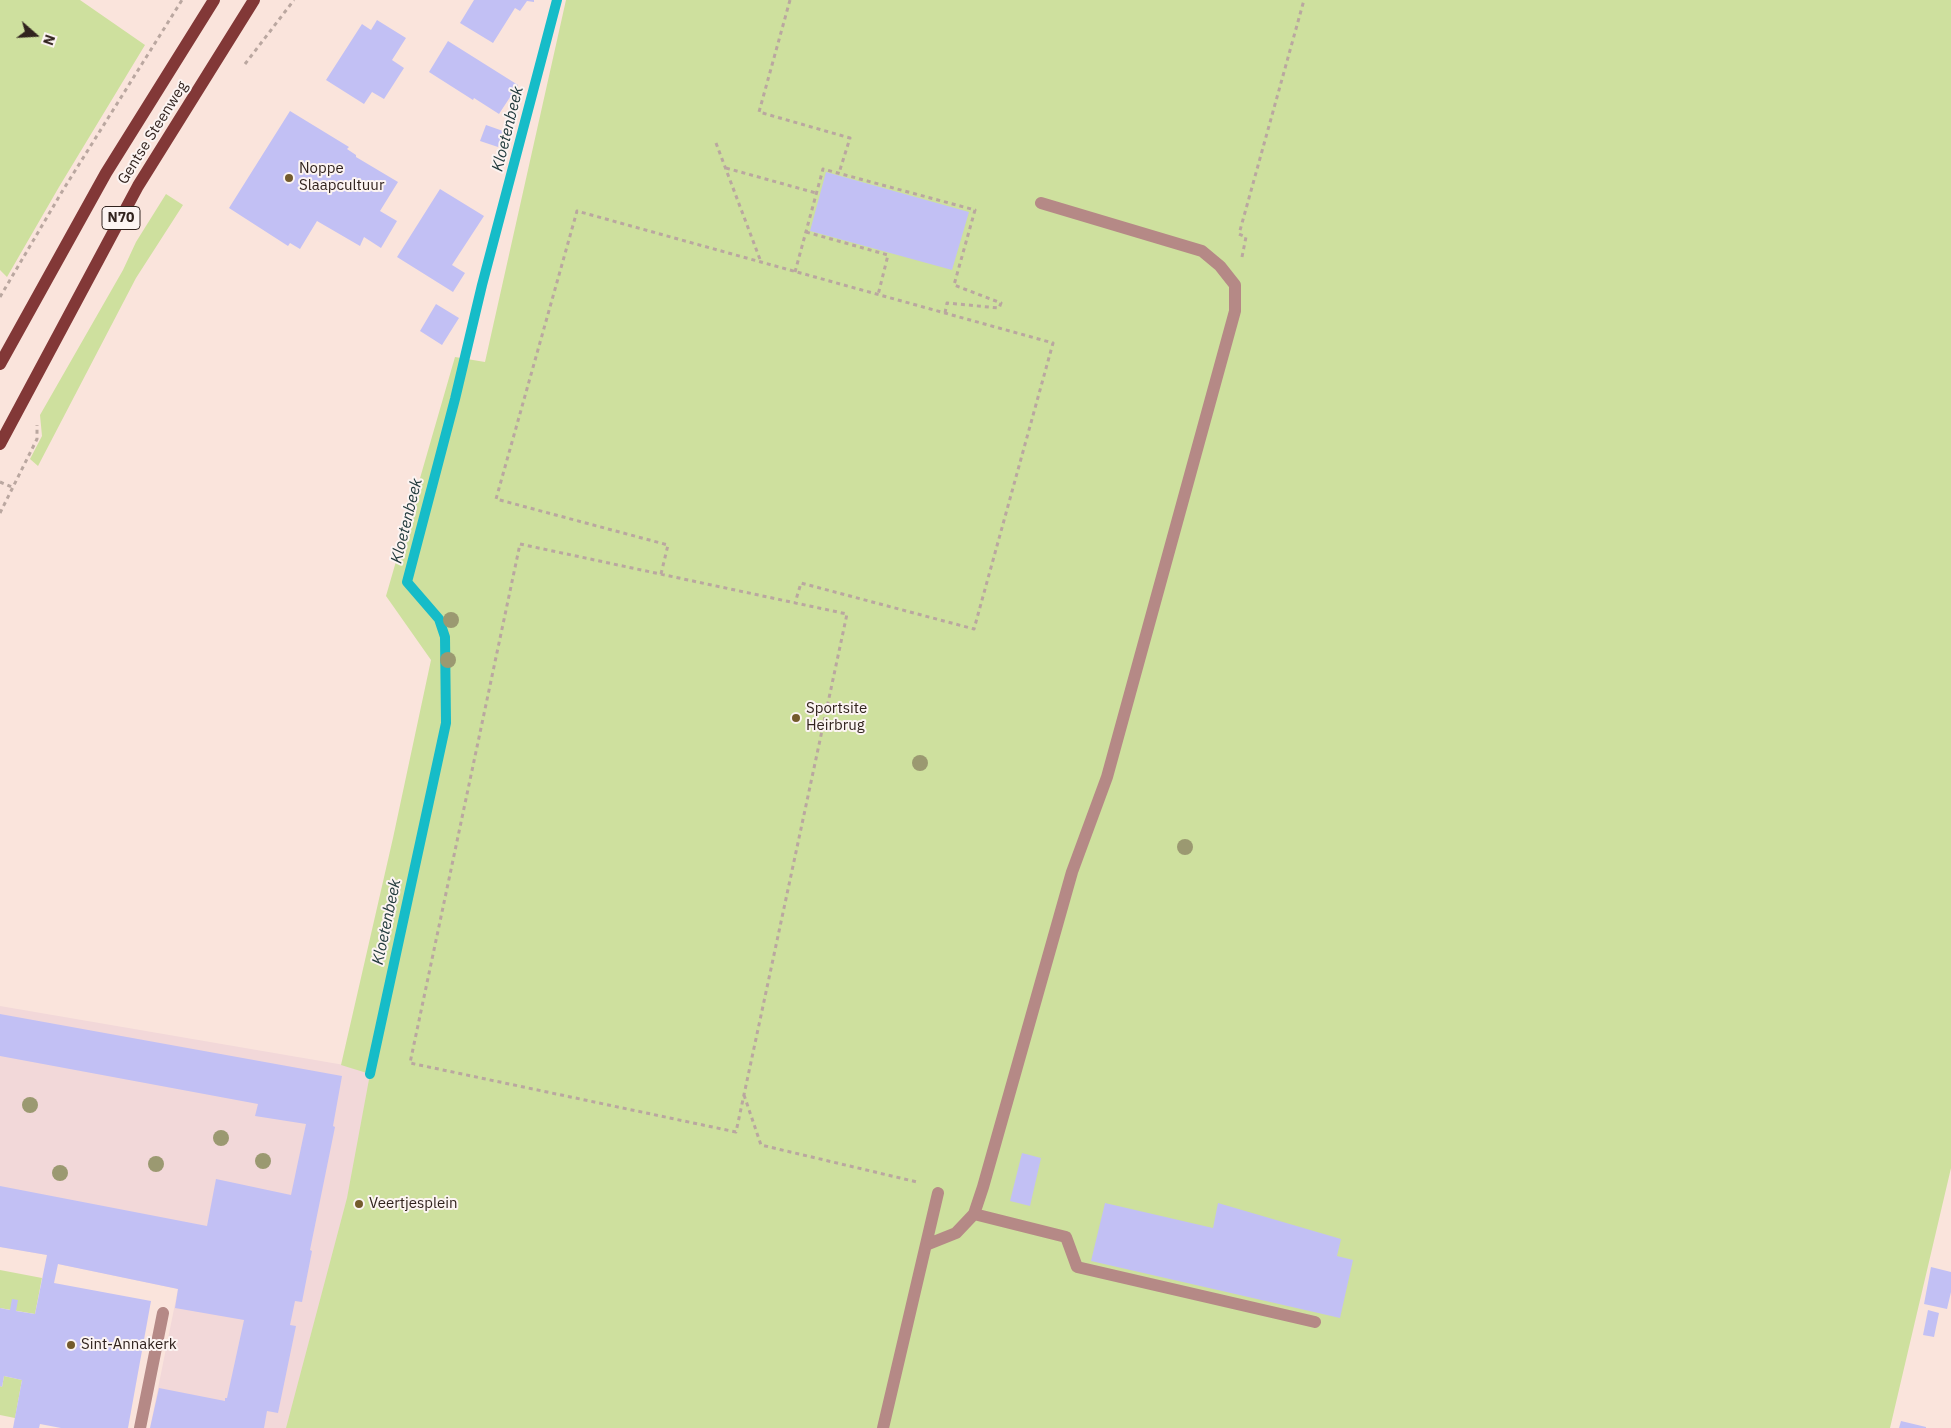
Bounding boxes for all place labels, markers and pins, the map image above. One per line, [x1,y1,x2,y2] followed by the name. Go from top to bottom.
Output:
[299,160,384,195] place label: Noppe Slaapcultuur
[283,172,295,184] marker: Noppe Slaapcultuur
[806,700,867,735] place label: Sportsite Heirbrug
[790,712,802,724] marker: Sportsite Heirbrug
[369,1195,458,1213] place label: Veertjesplein
[353,1198,365,1210] marker: Veertjesplein
[81,1336,177,1354] place label: Sint-Annakerk
[65,1339,77,1351] marker: Sint-Annakerk

